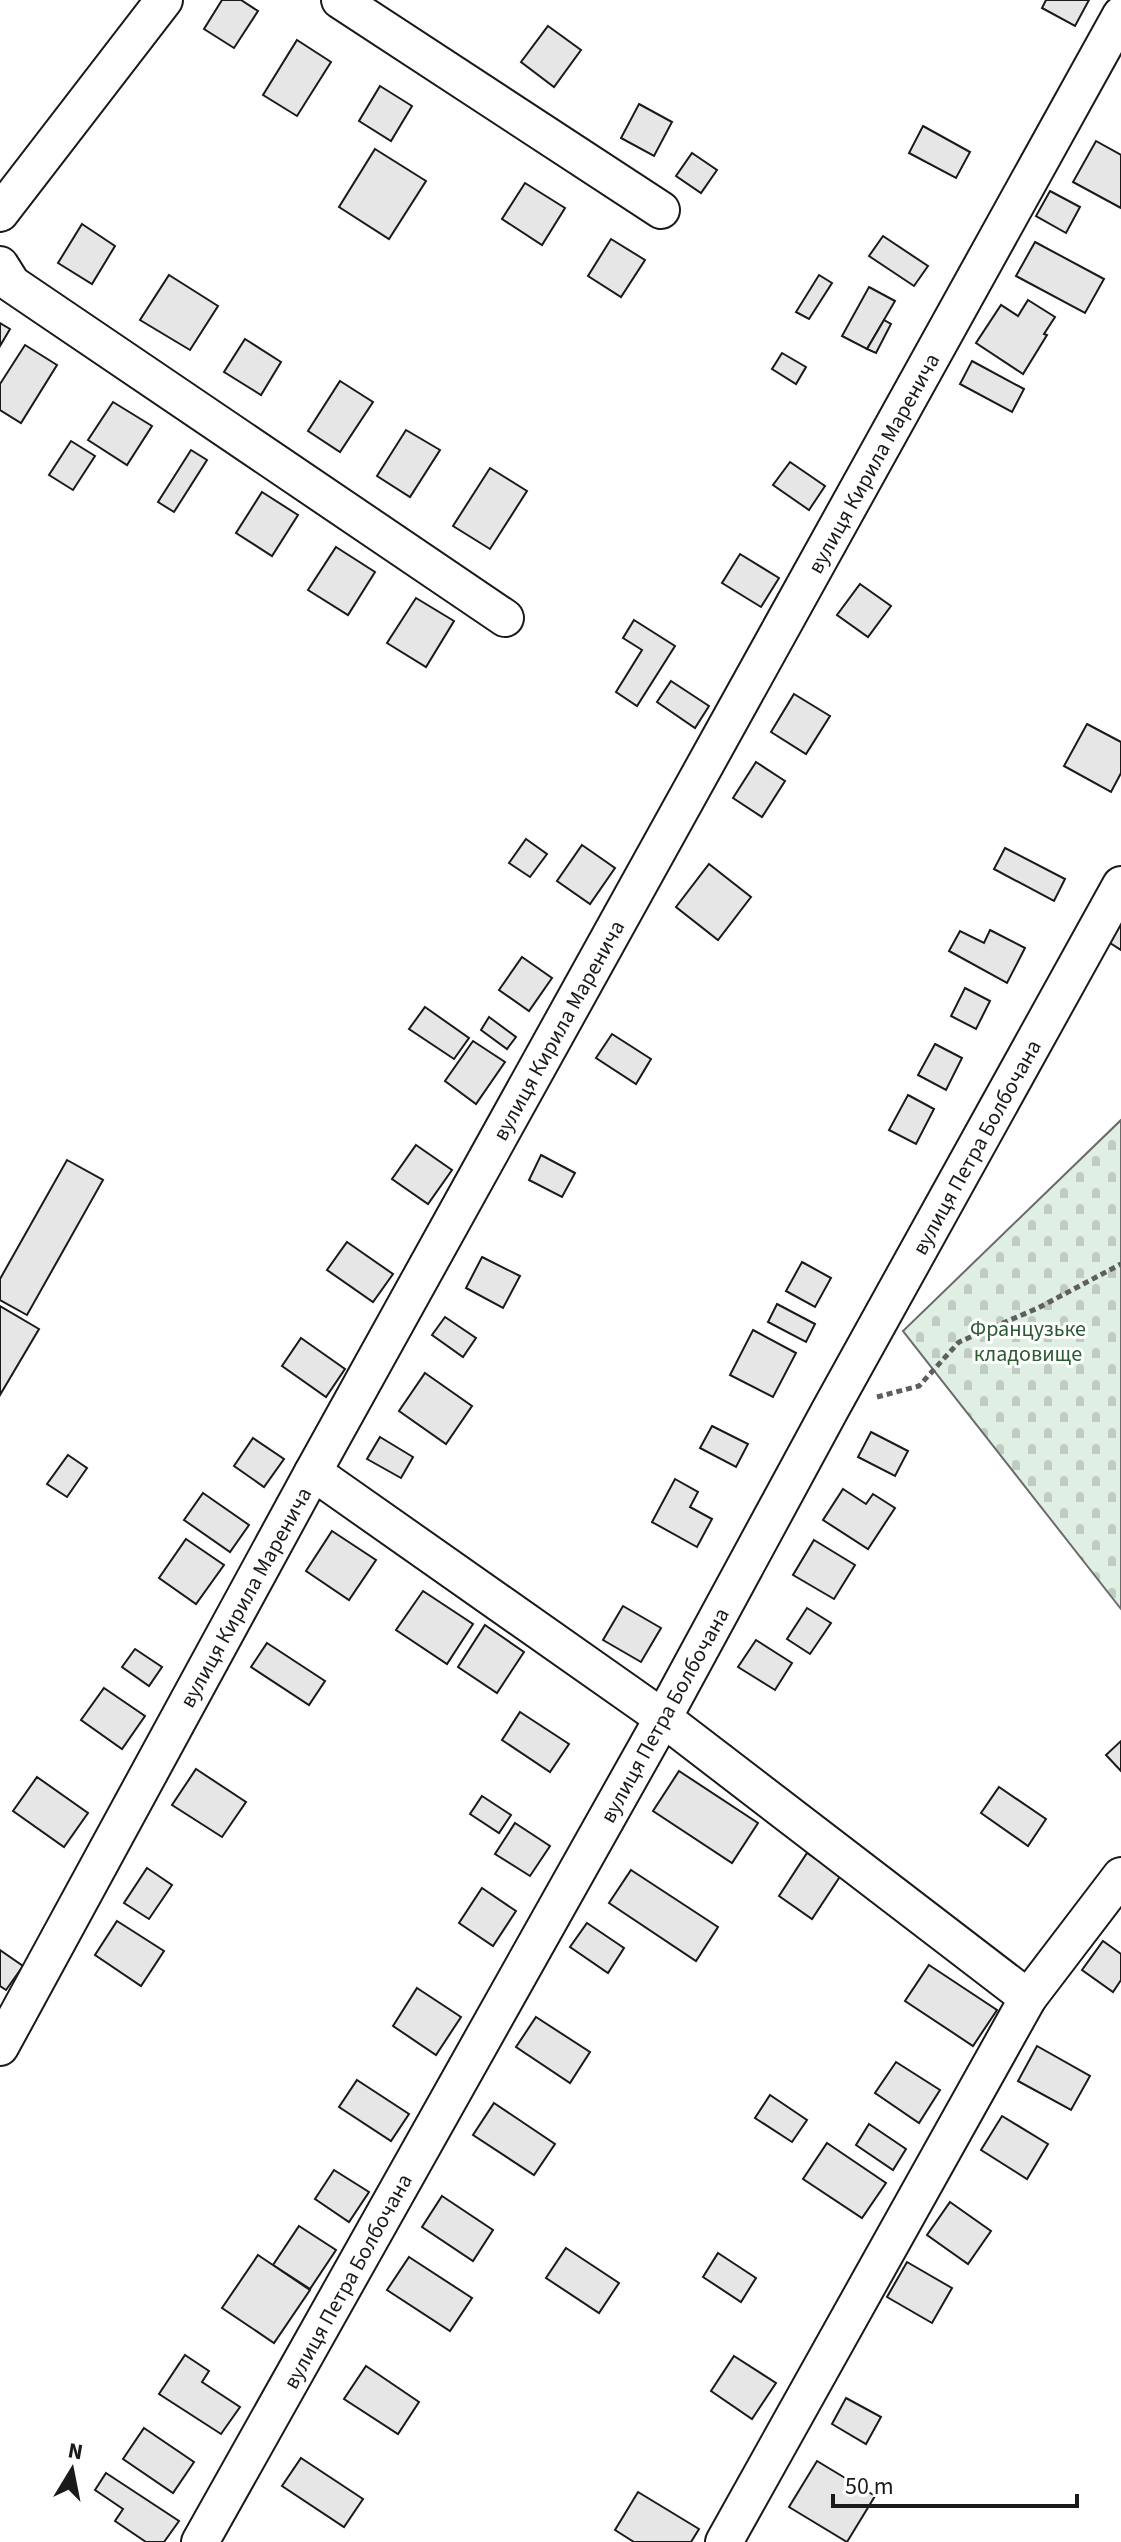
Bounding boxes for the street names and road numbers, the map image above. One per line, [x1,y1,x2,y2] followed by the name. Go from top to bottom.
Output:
[800,347,948,580] street label: вулиця Кирила Маренича
[485,914,633,1147] street label: вулиця Кирила Маренича
[904,1034,1049,1261] street label: вулиця Петра Болбочана
[172,1481,320,1714] street label: вулиця Кирила Маренича
[592,1602,737,1829] street label: вулиця Петра Болбочана
[275,2168,420,2395] street label: вулиця Петра Болбочана

